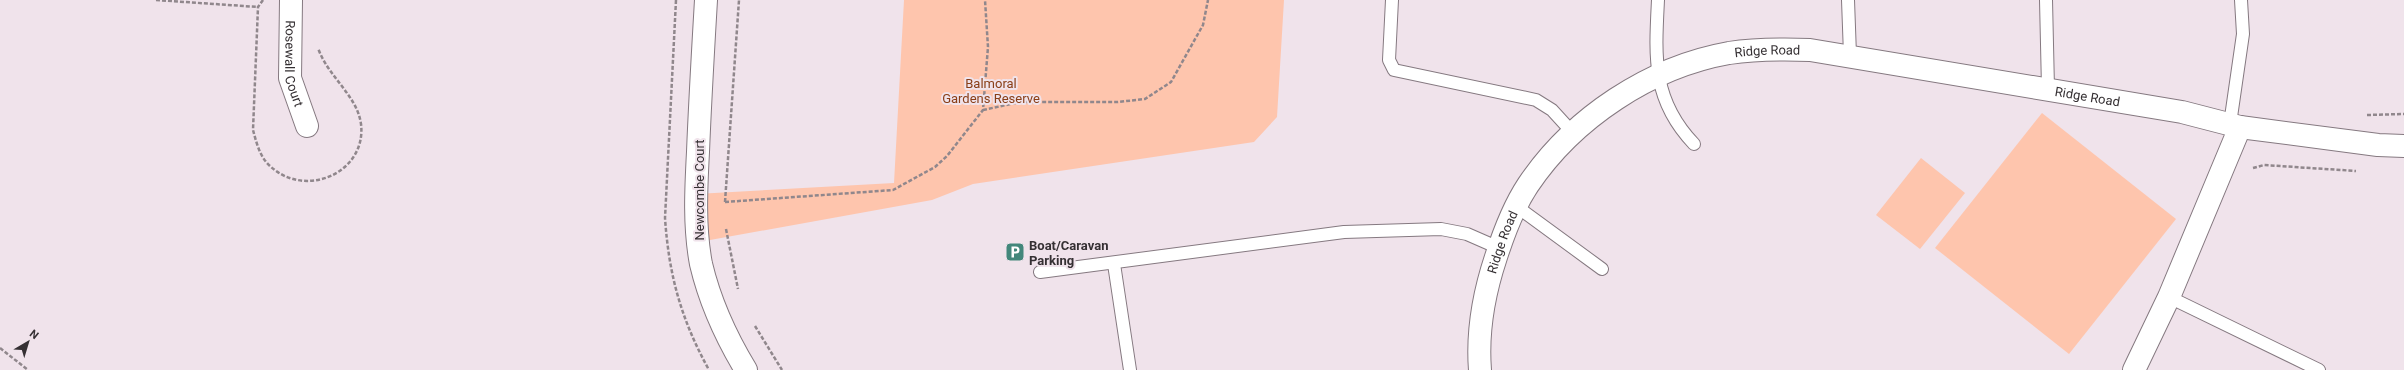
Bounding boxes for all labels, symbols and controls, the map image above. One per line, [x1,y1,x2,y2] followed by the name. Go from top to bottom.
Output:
[282,20,307,109] street label: Rosewall Court
[1734,42,1800,60] street label: Ridge Road
[942,76,1040,106] park label: Balmoral Gardens Reserve
[2054,84,2121,110] street label: Ridge Road
[692,140,707,241] street label: Newcombe Court
[1484,208,1521,275] street label: Ridge Road
[1029,238,1108,268] place label: Boat/Caravan Parking
[1004,241,1026,263] parking icon: Boat/Caravan Parking
[8,322,48,362] north arrow
[27,327,41,342] text: N

